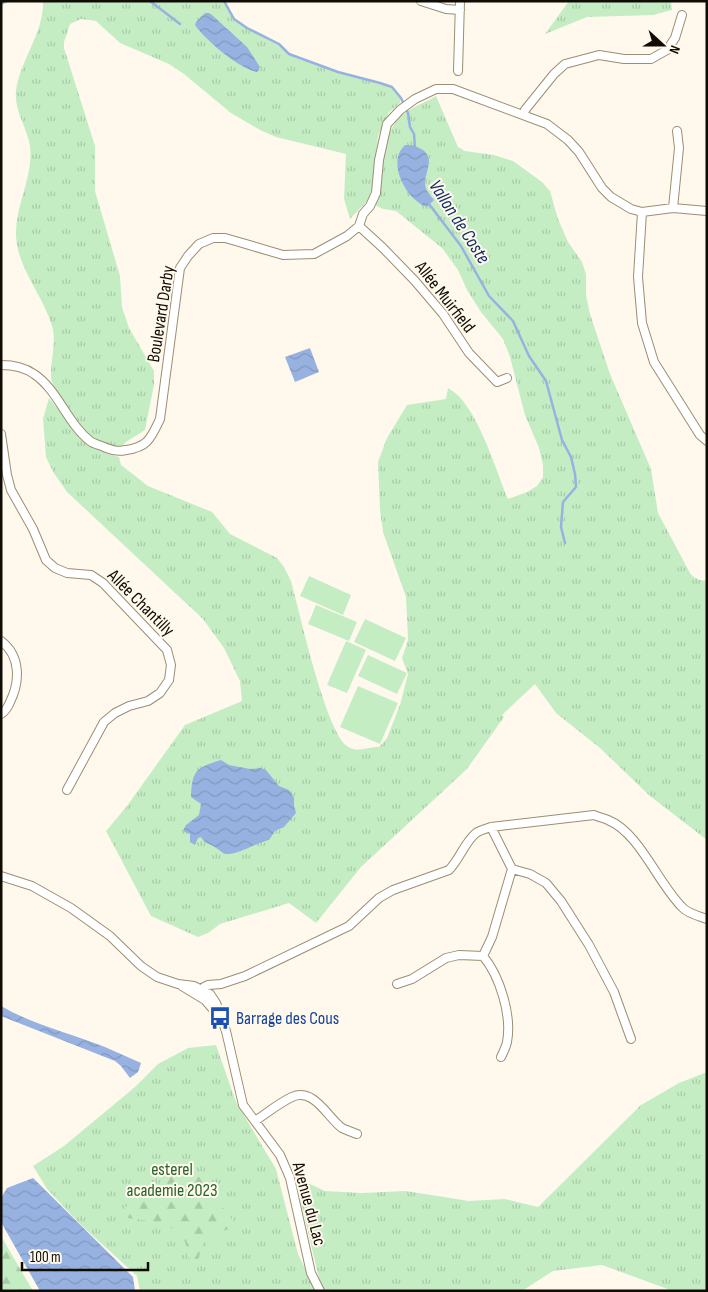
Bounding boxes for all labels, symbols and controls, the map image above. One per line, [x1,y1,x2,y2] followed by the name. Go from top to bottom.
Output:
[638,20,688,70] north arrow
[665,43,684,56] text: N
[423,176,495,269] water label: Vallon de Coste
[410,256,479,337] street label: Allée Muirfield
[143,264,179,364] street label: Boulevard Darby
[103,565,179,641] street label: Allée Chantilly
[207,1005,233,1031] bus stop icon: Barrage des Cous
[236,1008,339,1029] place label: Barrage des Cous
[126,1159,218,1201] park label: esterel academie 2023
[288,1159,330,1248] street label: Avenue du Lac
[22,1240,149,1272] scale bar
[30,1248,61,1267] text: 100 m

